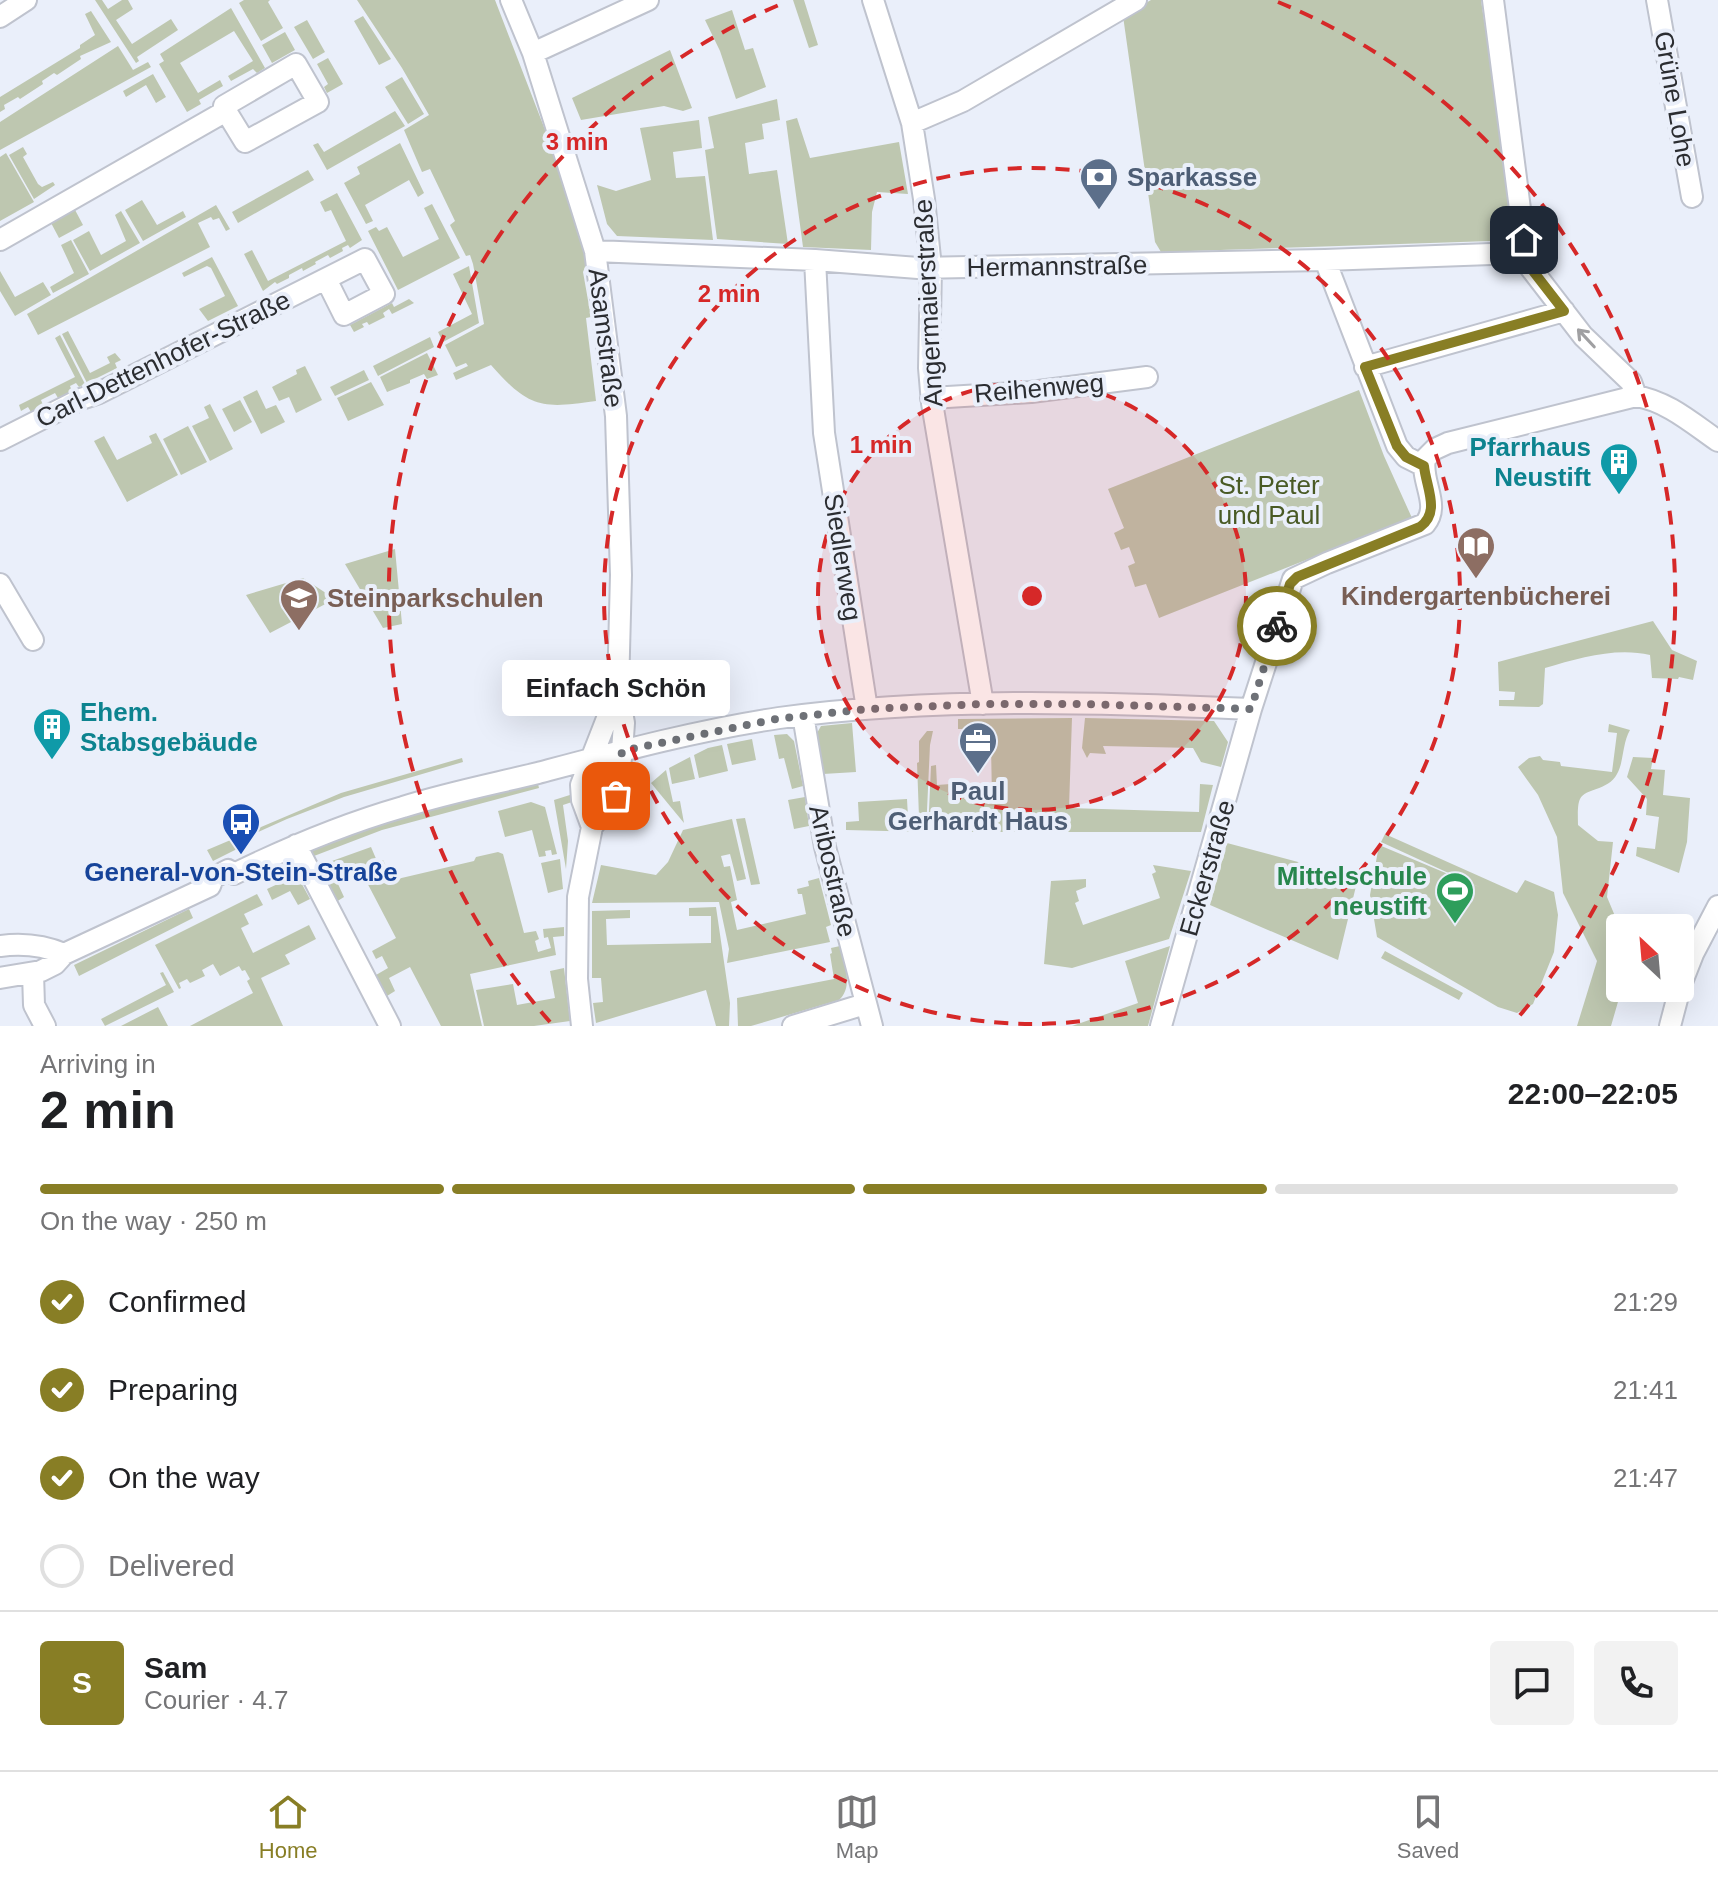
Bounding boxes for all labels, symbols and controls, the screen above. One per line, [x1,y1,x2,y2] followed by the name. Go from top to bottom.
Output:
[1648,29,1702,169] street label: Grüne Lohe
[546,128,608,155] text: 3 min
[1078,156,1120,211] bank icon: Sparkasse
[1127,162,1257,192] place label: Sparkasse
[908,198,948,408] street label: Angermaierstraße
[1490,206,1558,274] pin
[1502,218,1546,262] icon: home
[966,249,1148,283] street label: Hermannstraße
[583,267,629,409] street label: Asamstraße
[698,280,760,307] text: 2 min
[31,284,295,434] street label: Carl-Dettenhofer-Straße
[1577,328,1595,348] one-way arrow
[973,367,1105,409] street label: Reihenweg
[850,431,912,458] text: 1 min
[1470,432,1591,492] place label: Pfarrhaus Neustift
[1598,441,1640,496] building icon: Pfarrhaus Neustift
[1218,470,1320,530] park label: St. Peter und Paul
[818,491,868,623] street label: Siedlerweg
[1455,525,1497,580] library icon: Kindergartenbücherei
[278,577,320,632] school or university icon: Steinparkschulen
[1341,581,1611,611] place label: Kindergartenbücherei
[1018,582,1046,610] centre of rings
[327,583,544,613] place label: Steinparkschulen
[1237,586,1317,666] courier
[1255,604,1299,648] icon: bike
[502,660,730,716] callout: Einfach Schön
[526,673,706,703] text: Einfach Schön
[80,697,258,757] place label: Ehem. Stabsgebäude
[31,706,73,761] building icon: Ehem. Stabsgebäude
[957,720,999,775] office icon: Paul Gerhardt Haus
[582,762,650,830] pin
[594,774,638,818] icon: bag
[888,776,1068,836] place label: Paul Gerhardt Haus
[1173,797,1241,939] street label: Eckerstraße
[220,801,262,856] bus stop icon: General-von-Stein-Straße
[803,802,863,940] street label: Aribostraße
[84,857,398,887] place label: General-von-Stein-Straße
[1277,861,1427,921] place label: Mittelschule neustift
[1434,870,1476,925] sports icon: Mittelschule neustift
[1606,914,1694,1002] north arrow
[1606,914,1694,1002] map controls
[40,1049,156,1079] text: Arriving in
[1508,1077,1678,1110] text: 22:00–22:05
[40,1081,176,1139] text: 2 min
[40,1206,267,1236] text: On the way · 250 m
[40,1280,84,1324] icon: check
[108,1285,246,1318] text: Confirmed
[1613,1287,1678,1317] text: 21:29
[40,1368,84,1412] icon: check
[108,1373,238,1406] text: Preparing
[1613,1375,1678,1405] text: 21:41
[40,1456,84,1500] icon: check
[108,1461,260,1494] text: On the way
[1613,1463,1678,1493] text: 21:47
[108,1549,235,1582] text: Delivered
[1490,1641,1574,1725] button: chat
[1594,1641,1678,1725] button: phone
[144,1651,207,1684] text: Sam
[72,1666,92,1699] text: S
[144,1685,289,1715] text: Courier · 4.7
[259,1790,318,1864] tab: Home
[835,1790,879,1864] tab: Map
[1397,1790,1459,1864] tab: Saved

